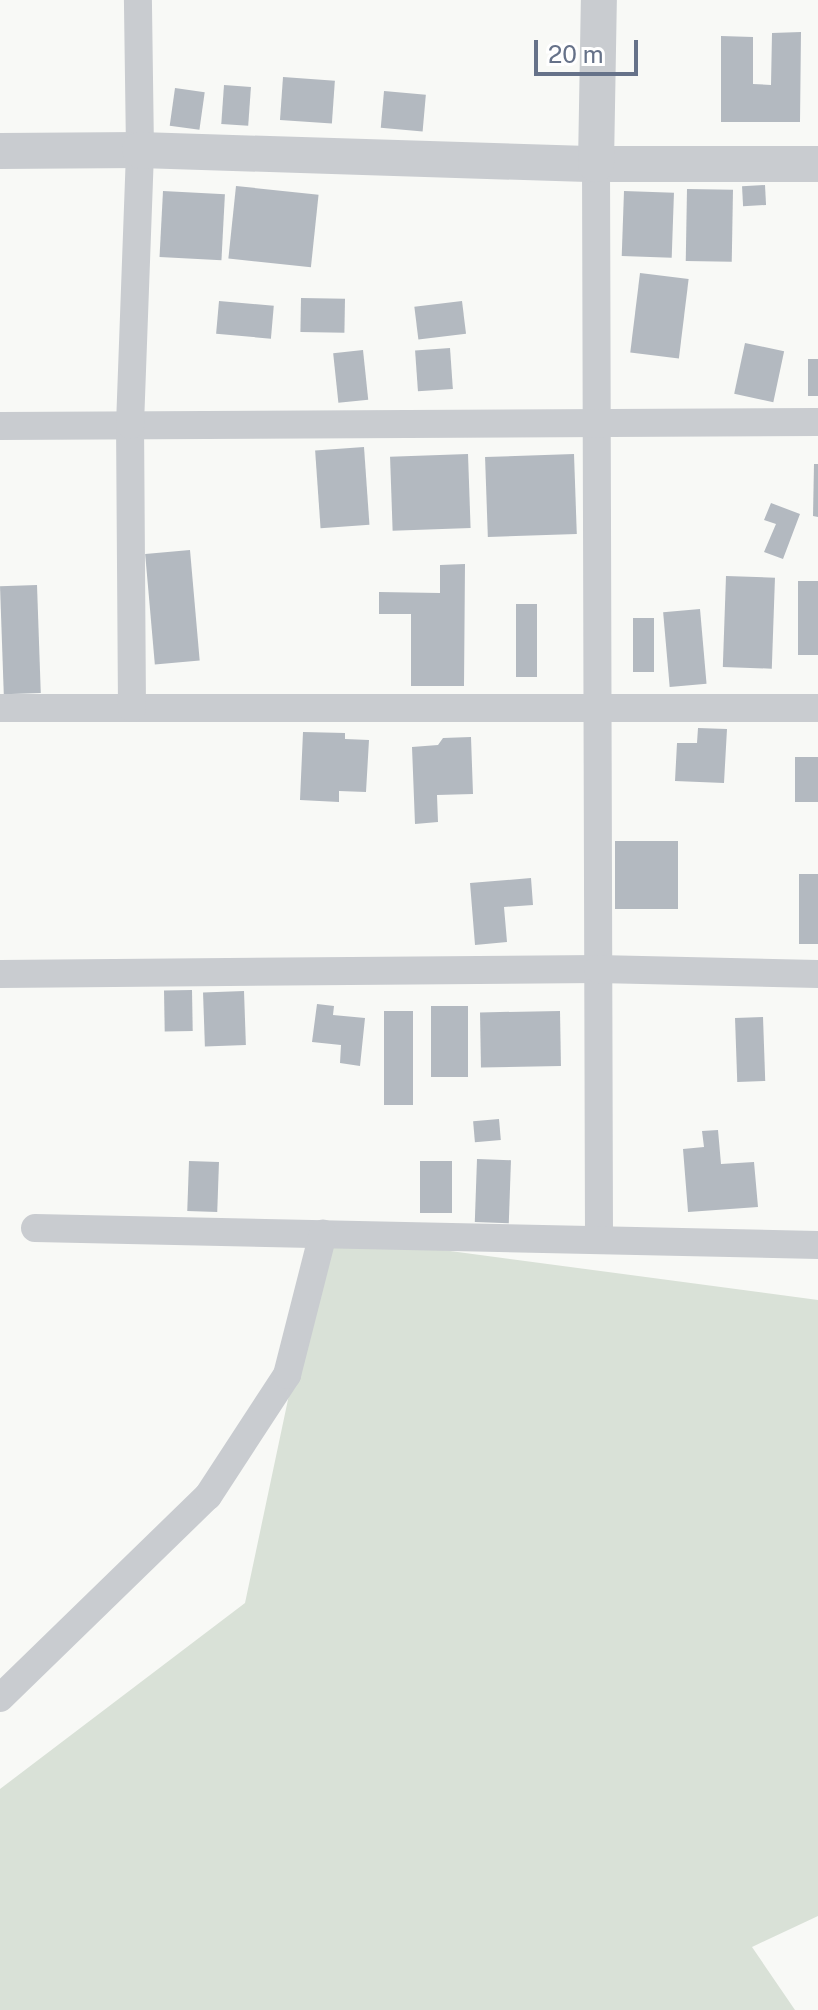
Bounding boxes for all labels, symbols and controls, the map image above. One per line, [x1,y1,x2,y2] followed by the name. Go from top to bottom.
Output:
[538,24,642,74] scale bar
[548,40,604,68] text: 20 m

